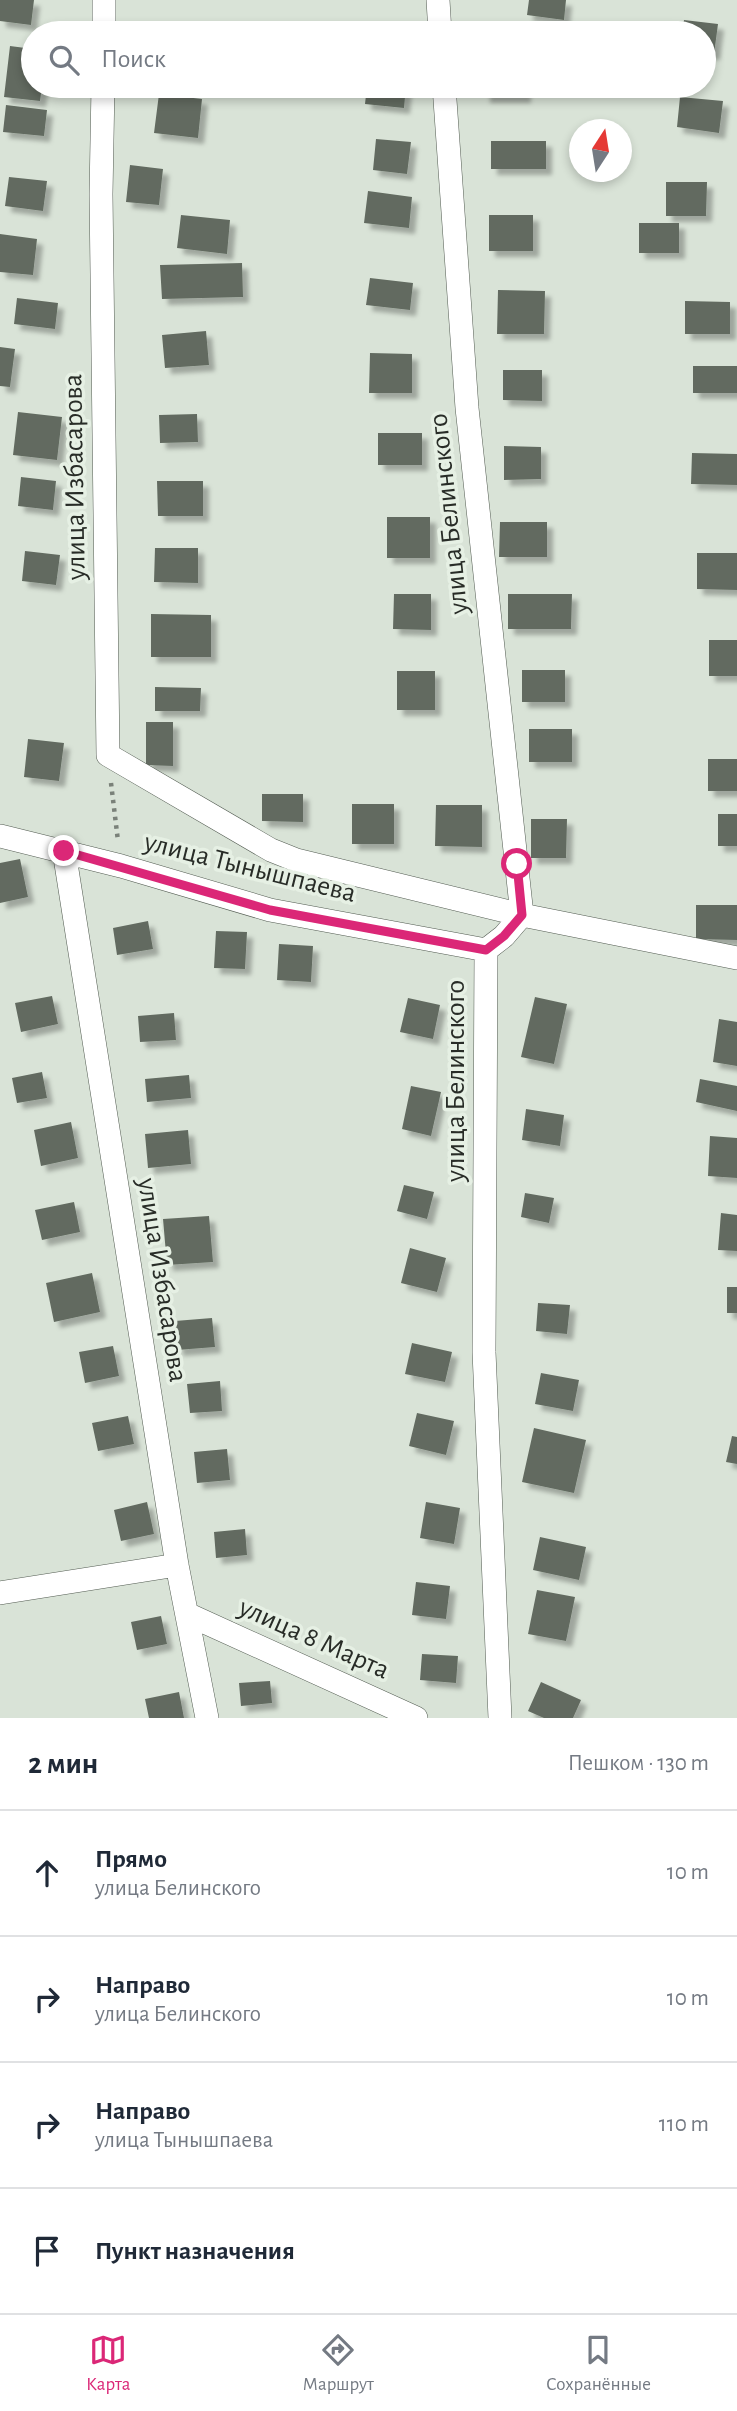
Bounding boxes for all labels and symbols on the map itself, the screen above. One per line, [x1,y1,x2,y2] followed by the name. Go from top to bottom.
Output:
[569,119,632,182] north arrow
[59,373,91,581] street label: улица Избасарова
[425,412,474,617] street label: улица Белинского
[140,828,359,908] street label: улица Тынышпаева
[48,835,79,866] route end
[501,848,532,879] route start
[442,980,470,1183] street label: улица Белинского
[132,1175,192,1384] street label: улица Избасарова
[234,1593,394,1685] street label: улица 8 Марта

